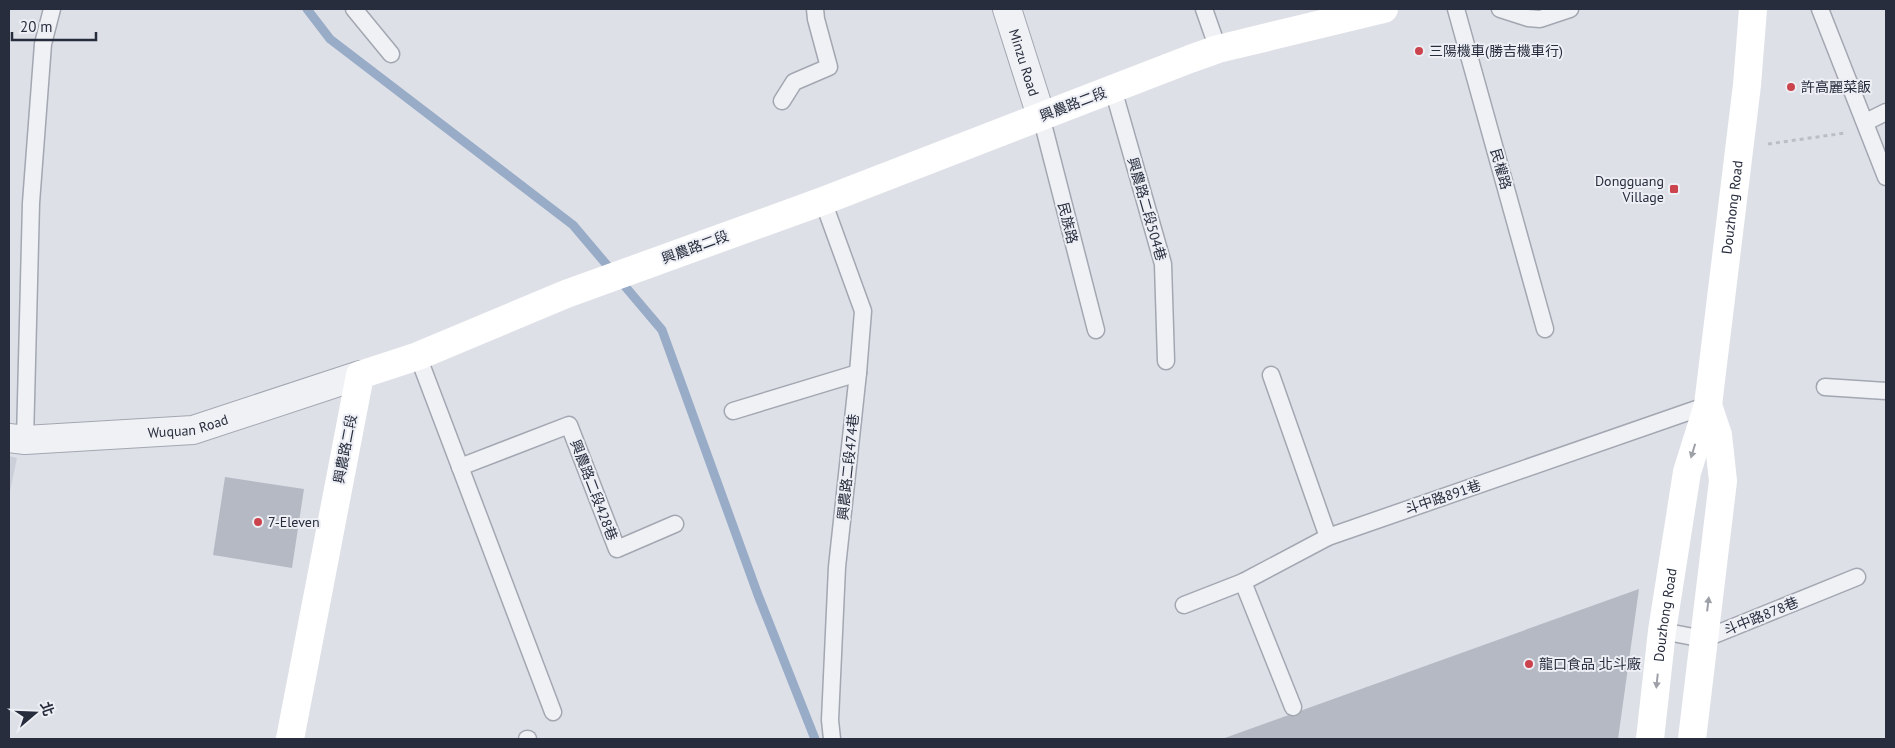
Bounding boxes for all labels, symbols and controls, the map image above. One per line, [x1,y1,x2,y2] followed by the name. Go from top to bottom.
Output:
[12,10,96,42] scale bar
[20,17,53,36] text: 20 m
[1005,26,1043,98] street label: Minzu Road
[1429,42,1563,60] place label: 三陽機車(勝吉機車行)
[1413,45,1425,57] marker: 三陽機車(勝吉機車行)
[1801,78,1871,96] place label: 許高麗菜飯
[1785,81,1797,93] marker: 許高麗菜飯
[1037,83,1109,125] street label: 興農路二段
[1487,146,1515,192] street label: 民權路
[1124,155,1170,263] street label: 興農路二段504巷
[1717,159,1747,255] street label: Douzhong Road
[1595,172,1664,206] place label: Dongguang Village
[1668,183,1680,195] marker: Dongguang Village
[1054,200,1082,246] street label: 民族路
[659,227,731,267] street label: 興農路二段
[147,410,230,442] street label: Wuquan Road
[329,413,361,485] street label: 興農路二段
[833,413,863,521] street label: 興農路二段474巷
[566,437,622,543] street label: 興農路二段428巷
[1689,444,1697,459] one-way arrow
[1403,476,1483,518] street label: 斗中路891巷
[268,513,320,531] place label: 7-Eleven
[252,516,264,528] marker: 7-Eleven
[1650,567,1681,663] street label: Douzhong Road
[1721,593,1801,639] street label: 斗中路878巷
[1704,596,1712,612] one-way arrow
[1539,655,1641,673] place label: 龍口食品 北斗廠
[1523,658,1535,670] marker: 龍口食品 北斗廠
[1653,673,1661,689] one-way arrow
[10,688,60,738] north arrow
[37,699,58,718] text: 北

